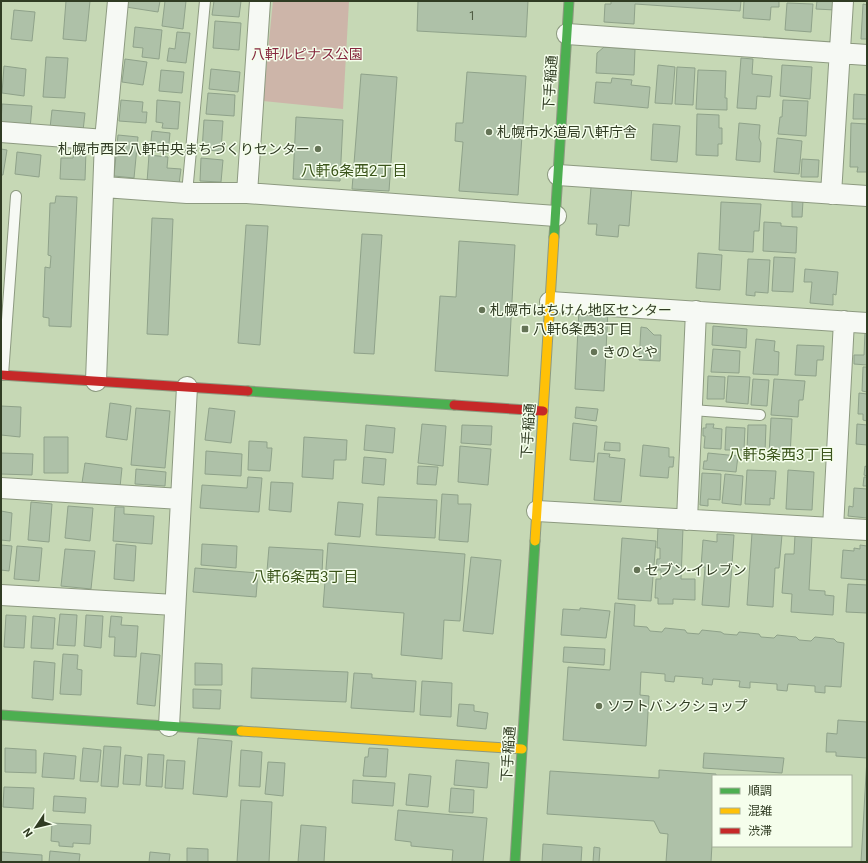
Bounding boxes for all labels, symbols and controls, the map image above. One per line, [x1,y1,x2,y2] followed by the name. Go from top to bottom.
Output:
[469,9,475,23] house number: 1
[251,46,363,62] park label: 八軒ルピナス公園
[540,55,560,111] street label: 下手稲通
[497,124,637,140] place label: 札幌市水道局八軒庁舎
[484,127,494,137] marker: 札幌市水道局八軒庁舎
[58,141,310,157] place label: 札幌市西区八軒中央まちづくりセンター
[313,144,323,154] marker: 札幌市西区八軒中央まちづくりセンター
[301,162,407,180] district label: 八軒6条西2丁目
[490,302,672,318] place label: 札幌市はちけん地区センター
[477,305,487,315] marker: 札幌市はちけん地区センター
[533,321,633,337] place label: 八軒6条西3丁目
[520,324,530,334] marker: 八軒6条西3丁目
[602,344,658,360] place label: きのとや
[589,347,599,357] marker: きのとや
[518,403,538,459] street label: 下手稲通
[728,446,834,464] district label: 八軒5条西3丁目
[645,562,747,578] place label: セブン-イレブン
[632,565,642,575] marker: セブン-イレブン
[252,568,358,586] district label: 八軒6条西3丁目
[607,698,748,714] place label: ソフトバンクショップ
[594,701,604,711] marker: ソフトバンクショップ
[498,726,518,782] street label: 下手稲通
[712,775,852,847] legend
[748,784,772,798] text: 順調
[748,804,772,818] text: 混雑
[16,807,56,847] north arrow
[748,824,772,838] text: 渋滞
[21,825,36,839] text: N

